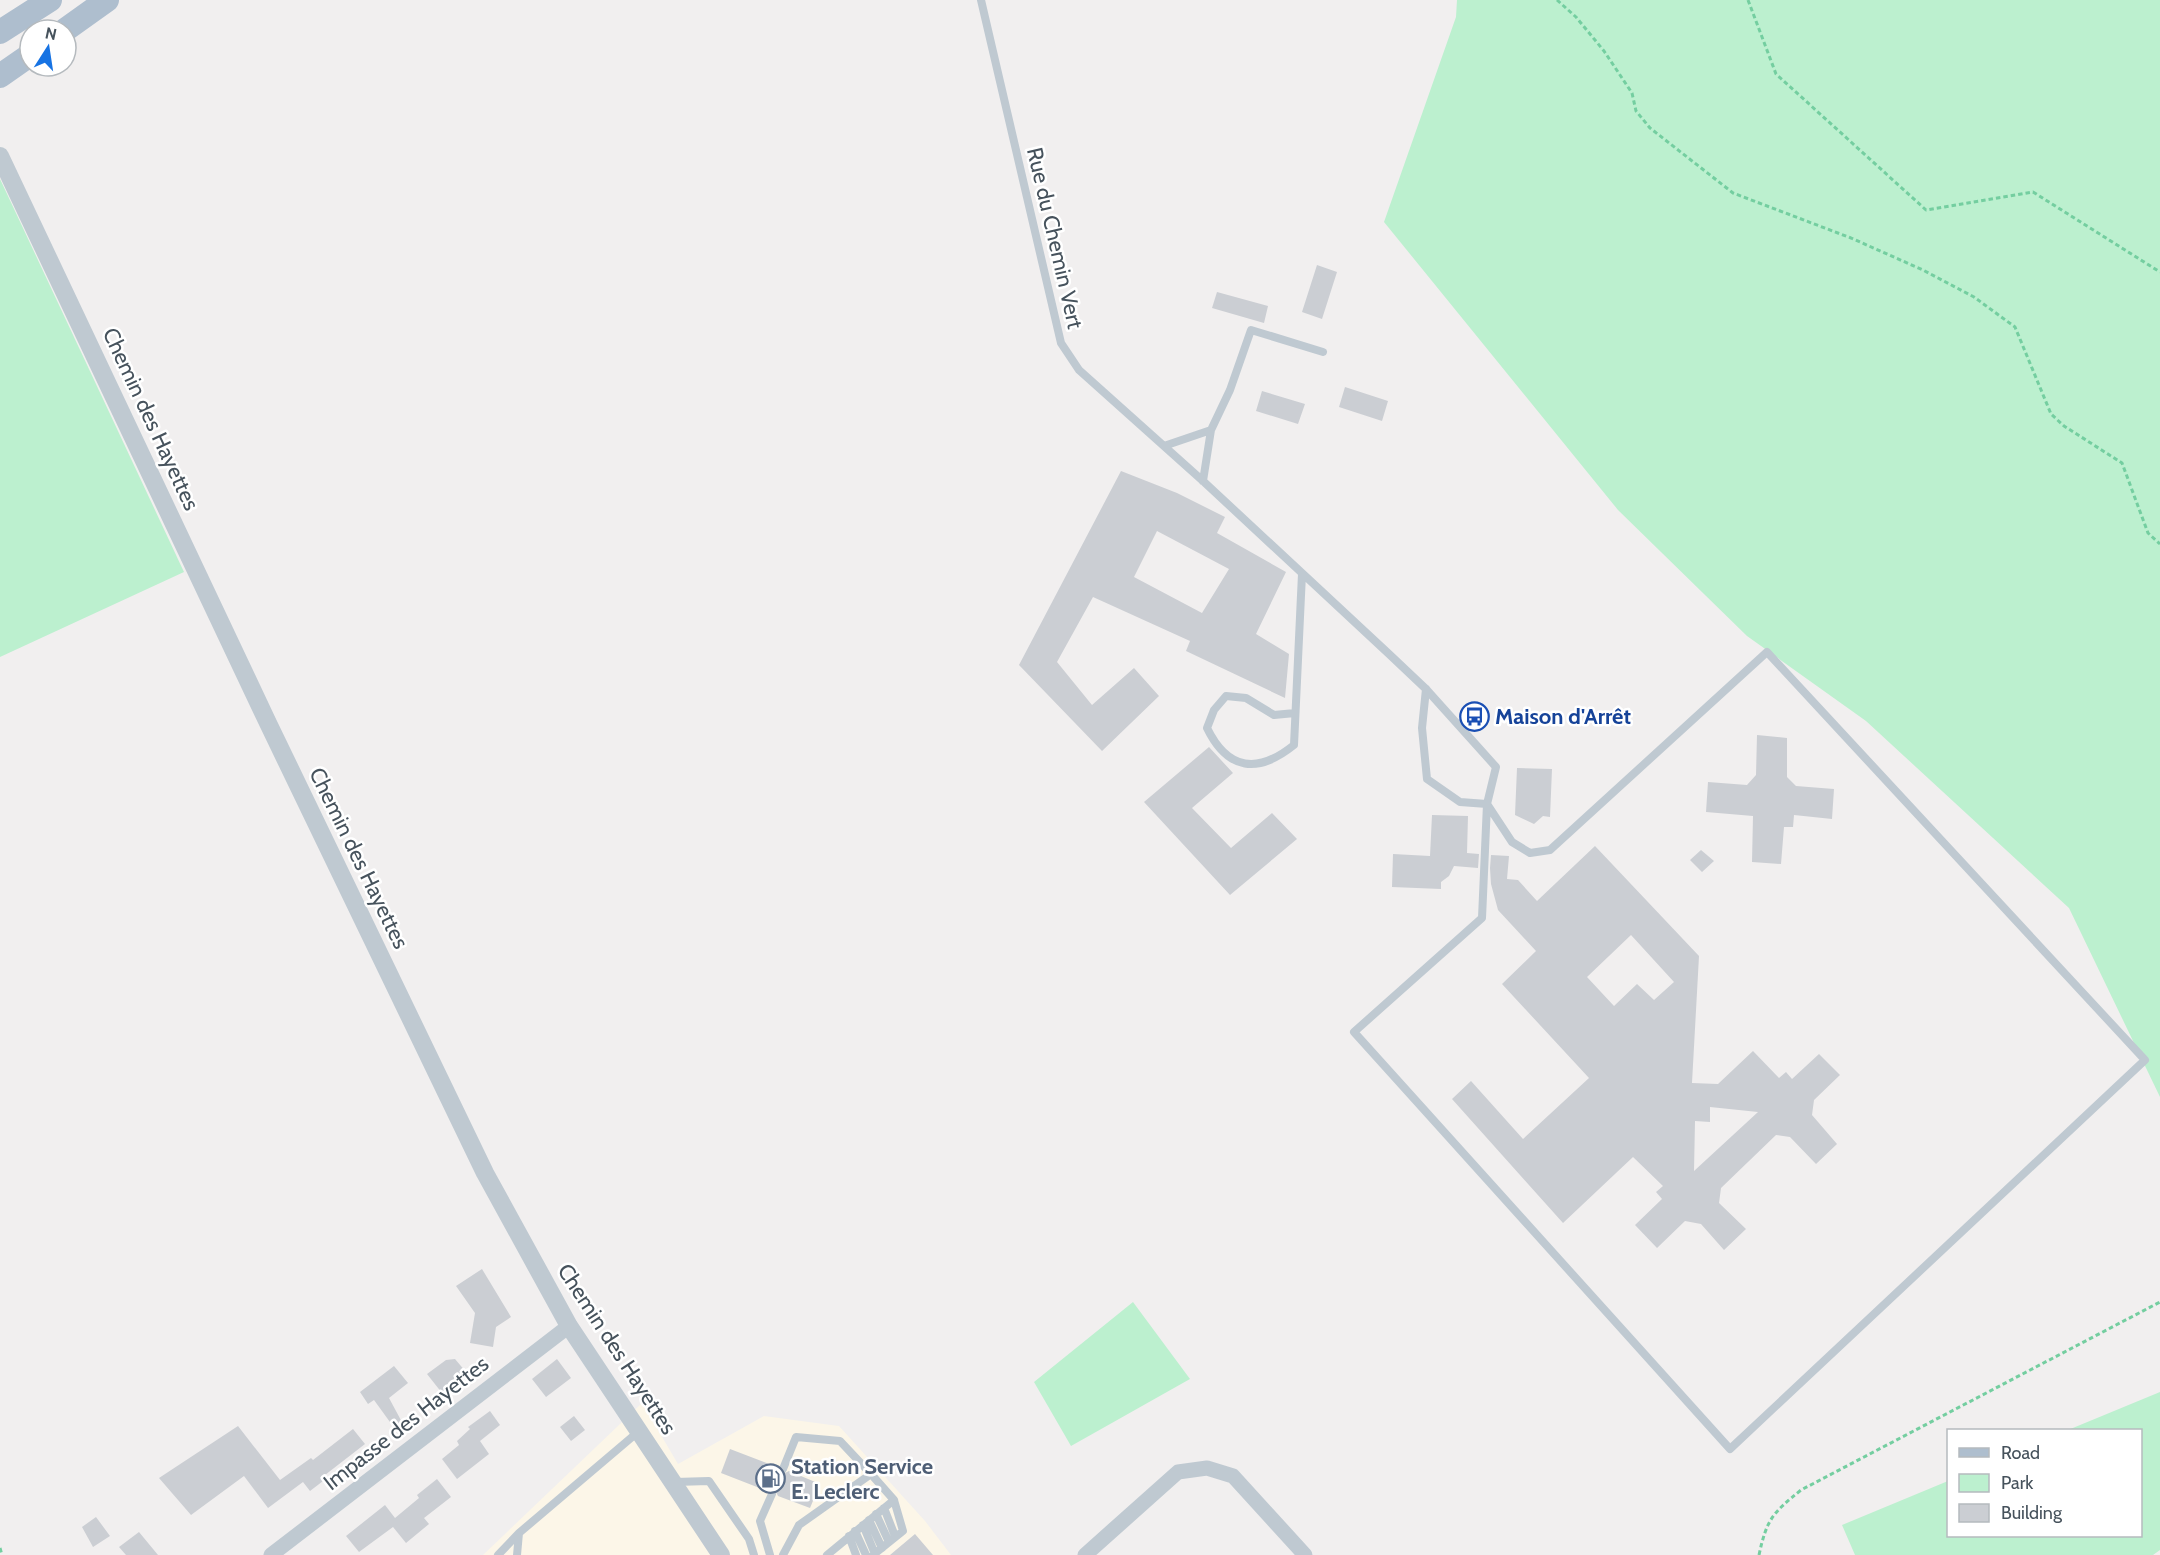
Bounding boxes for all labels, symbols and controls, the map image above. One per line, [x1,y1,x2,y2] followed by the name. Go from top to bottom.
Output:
[18,18,78,78] north arrow
[44,23,59,44] text: N
[1021,145,1089,332] street label: Rue du Chemin Vert
[97,323,205,515] street label: Chemin des Hayettes
[1458,700,1490,732] bus stop icon: Maison d'Arrêt
[1495,703,1631,730] place label: Maison d'Arrêt
[303,763,415,953] street label: Chemin des Hayettes
[552,1259,682,1439] street label: Chemin des Hayettes
[318,1350,494,1496] street label: Impasse des Hayettes
[1947,1429,2142,1537] legend
[2001,1442,2040,1464] text: Road
[791,1453,933,1505] place label: Station Service E. Leclerc
[754,1463,786,1495] fuel station icon: Station Service E. Leclerc
[2001,1472,2034,1494] text: Park
[2001,1502,2063,1524] text: Building

